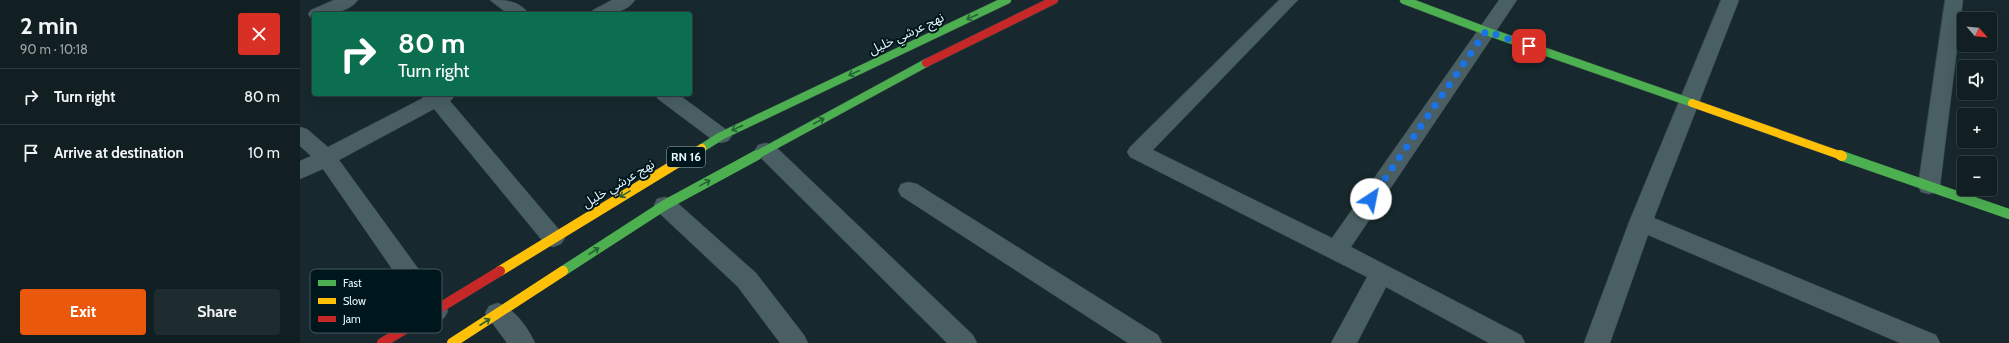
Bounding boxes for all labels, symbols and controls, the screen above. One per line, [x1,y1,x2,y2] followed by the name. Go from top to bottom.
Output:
[866,9,948,60] street label: نهج عرشي خليل
[20,11,78,40] text: 2 min
[1957,12,1997,52] north arrow
[1957,12,1997,196] map controls
[238,13,280,55] button: close
[966,14,978,21] one-way arrow
[398,26,465,60] text: 80 m
[332,28,384,80] icon: right
[1512,29,1546,63] pin
[1518,35,1540,57] icon: arrive
[20,41,88,57] text: 90 m · 10:18
[398,60,469,82] text: Turn right
[1957,60,1997,100] button: sound
[849,70,861,77] one-way arrow
[20,86,42,108] icon: right
[54,88,115,106] text: Turn right
[244,88,280,106] text: 80 m
[1957,108,1997,148] button: +
[813,117,825,124] one-way arrow
[731,125,743,132] one-way arrow
[20,142,42,164] icon: arrive
[54,144,184,162] text: Arrive at destination
[248,144,280,162] text: 10 m
[667,147,705,167] road number: RN 16
[579,155,659,213] street label: نهج عرشي خليل
[1957,156,1997,196] button: −
[1350,178,1392,220] position arrow
[699,179,711,186] one-way arrow
[619,191,631,199] one-way arrow
[588,247,599,255] one-way arrow
[310,269,442,333] legend
[343,276,362,290] text: Fast
[20,289,146,335] button: Exit
[154,289,280,335] button: Share
[343,294,366,308] text: Slow
[342,312,361,326] text: Jam
[479,317,491,325] one-way arrow

